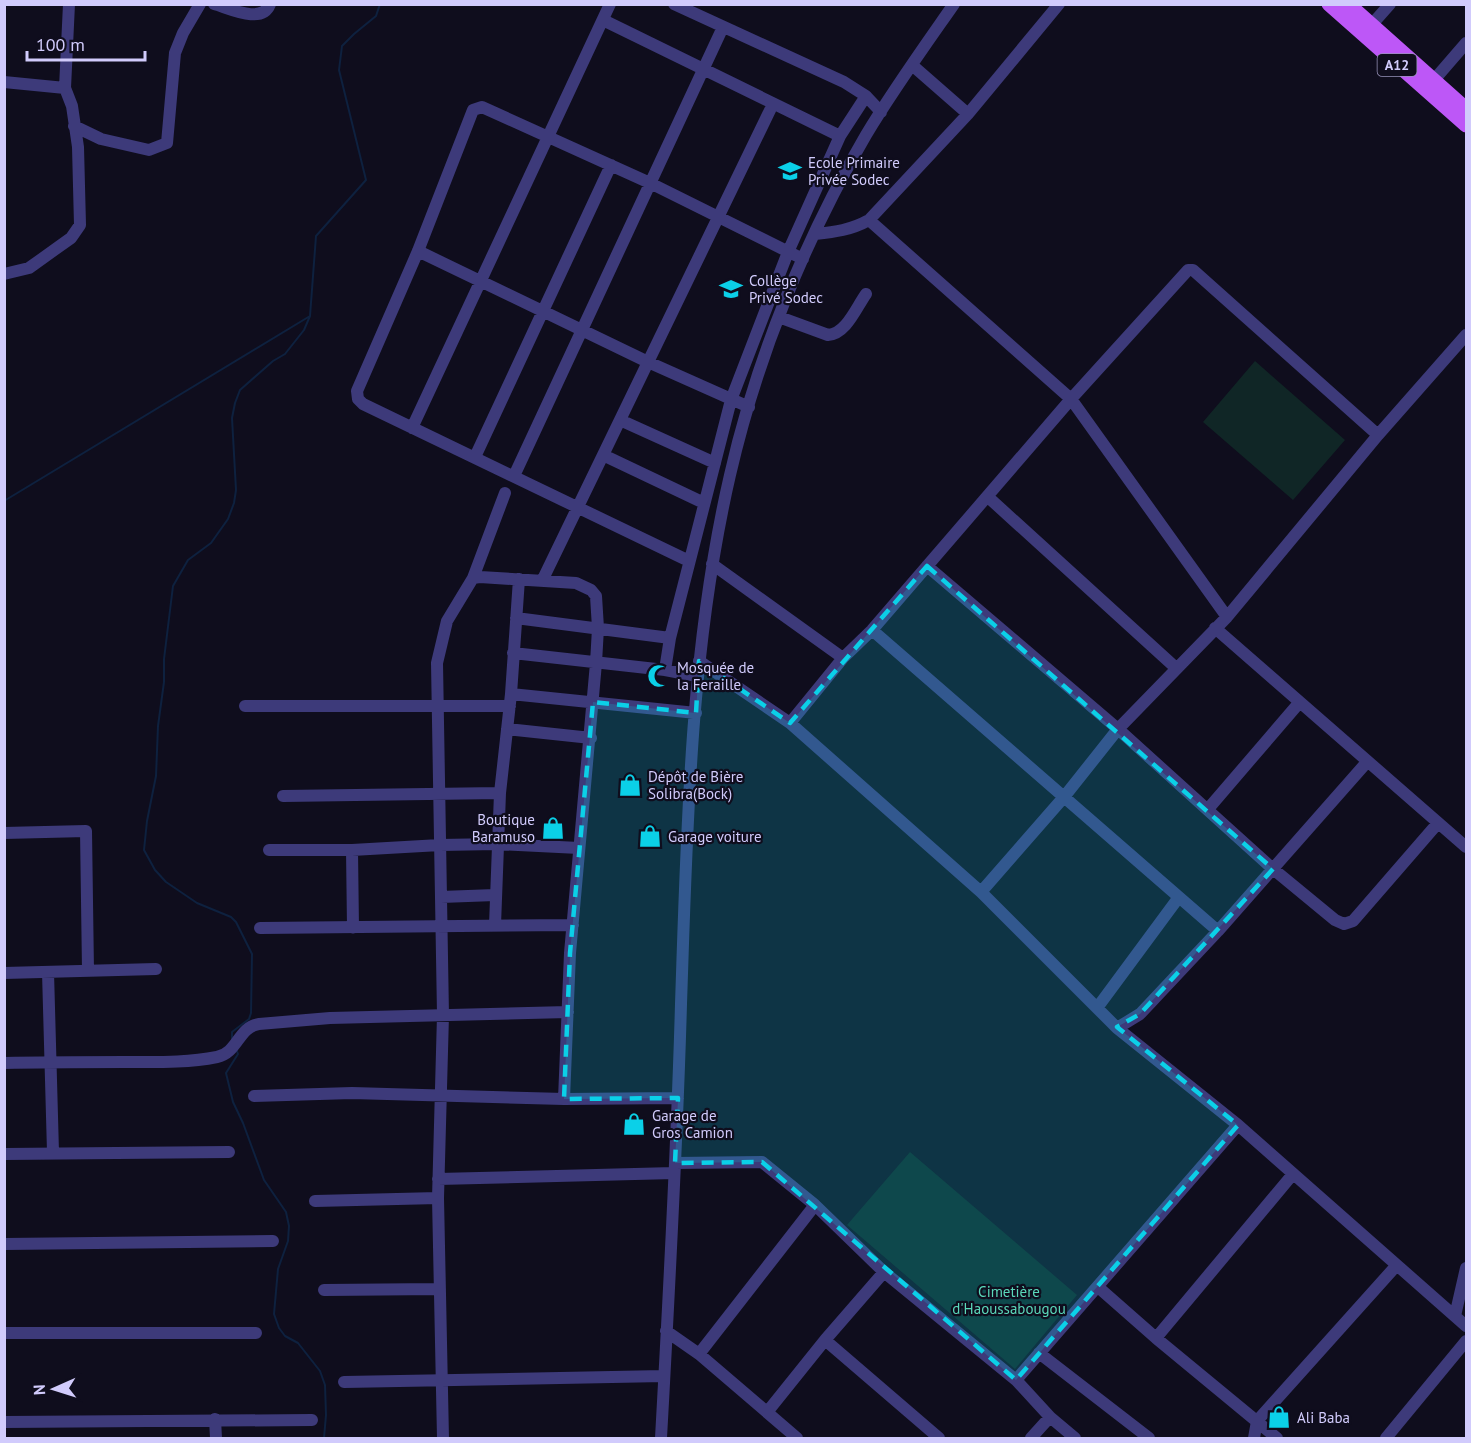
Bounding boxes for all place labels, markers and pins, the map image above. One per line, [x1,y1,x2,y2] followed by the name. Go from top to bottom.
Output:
[808,153,900,189] place label: Ecole Primaire Privée Sodec
[777,158,803,184] school or university icon: Ecole Primaire Privée Sodec
[749,271,823,307] place label: Collège Privé Sodec
[718,276,744,302] school or university icon: Collège Privé Sodec
[677,658,754,694] place label: Mosquée de la Feraille
[646,663,672,689] mosque icon: Mosquée de la Feraille
[648,767,744,803] place label: Dépôt de Bière Solibra(Bock)
[617,772,643,798] shop icon: Dépôt de Bière Solibra(Bock)
[472,810,535,846] place label: Boutique Baramuso
[540,815,566,841] shop icon: Boutique Baramuso
[637,823,663,849] shop icon: Garage voiture
[668,827,762,846] place label: Garage voiture
[652,1106,733,1142] place label: Garage de Gros Camion
[621,1111,647,1137] shop icon: Garage de Gros Camion
[1266,1404,1292,1430] shop icon: Ali Baba
[1297,1408,1350,1427] place label: Ali Baba

